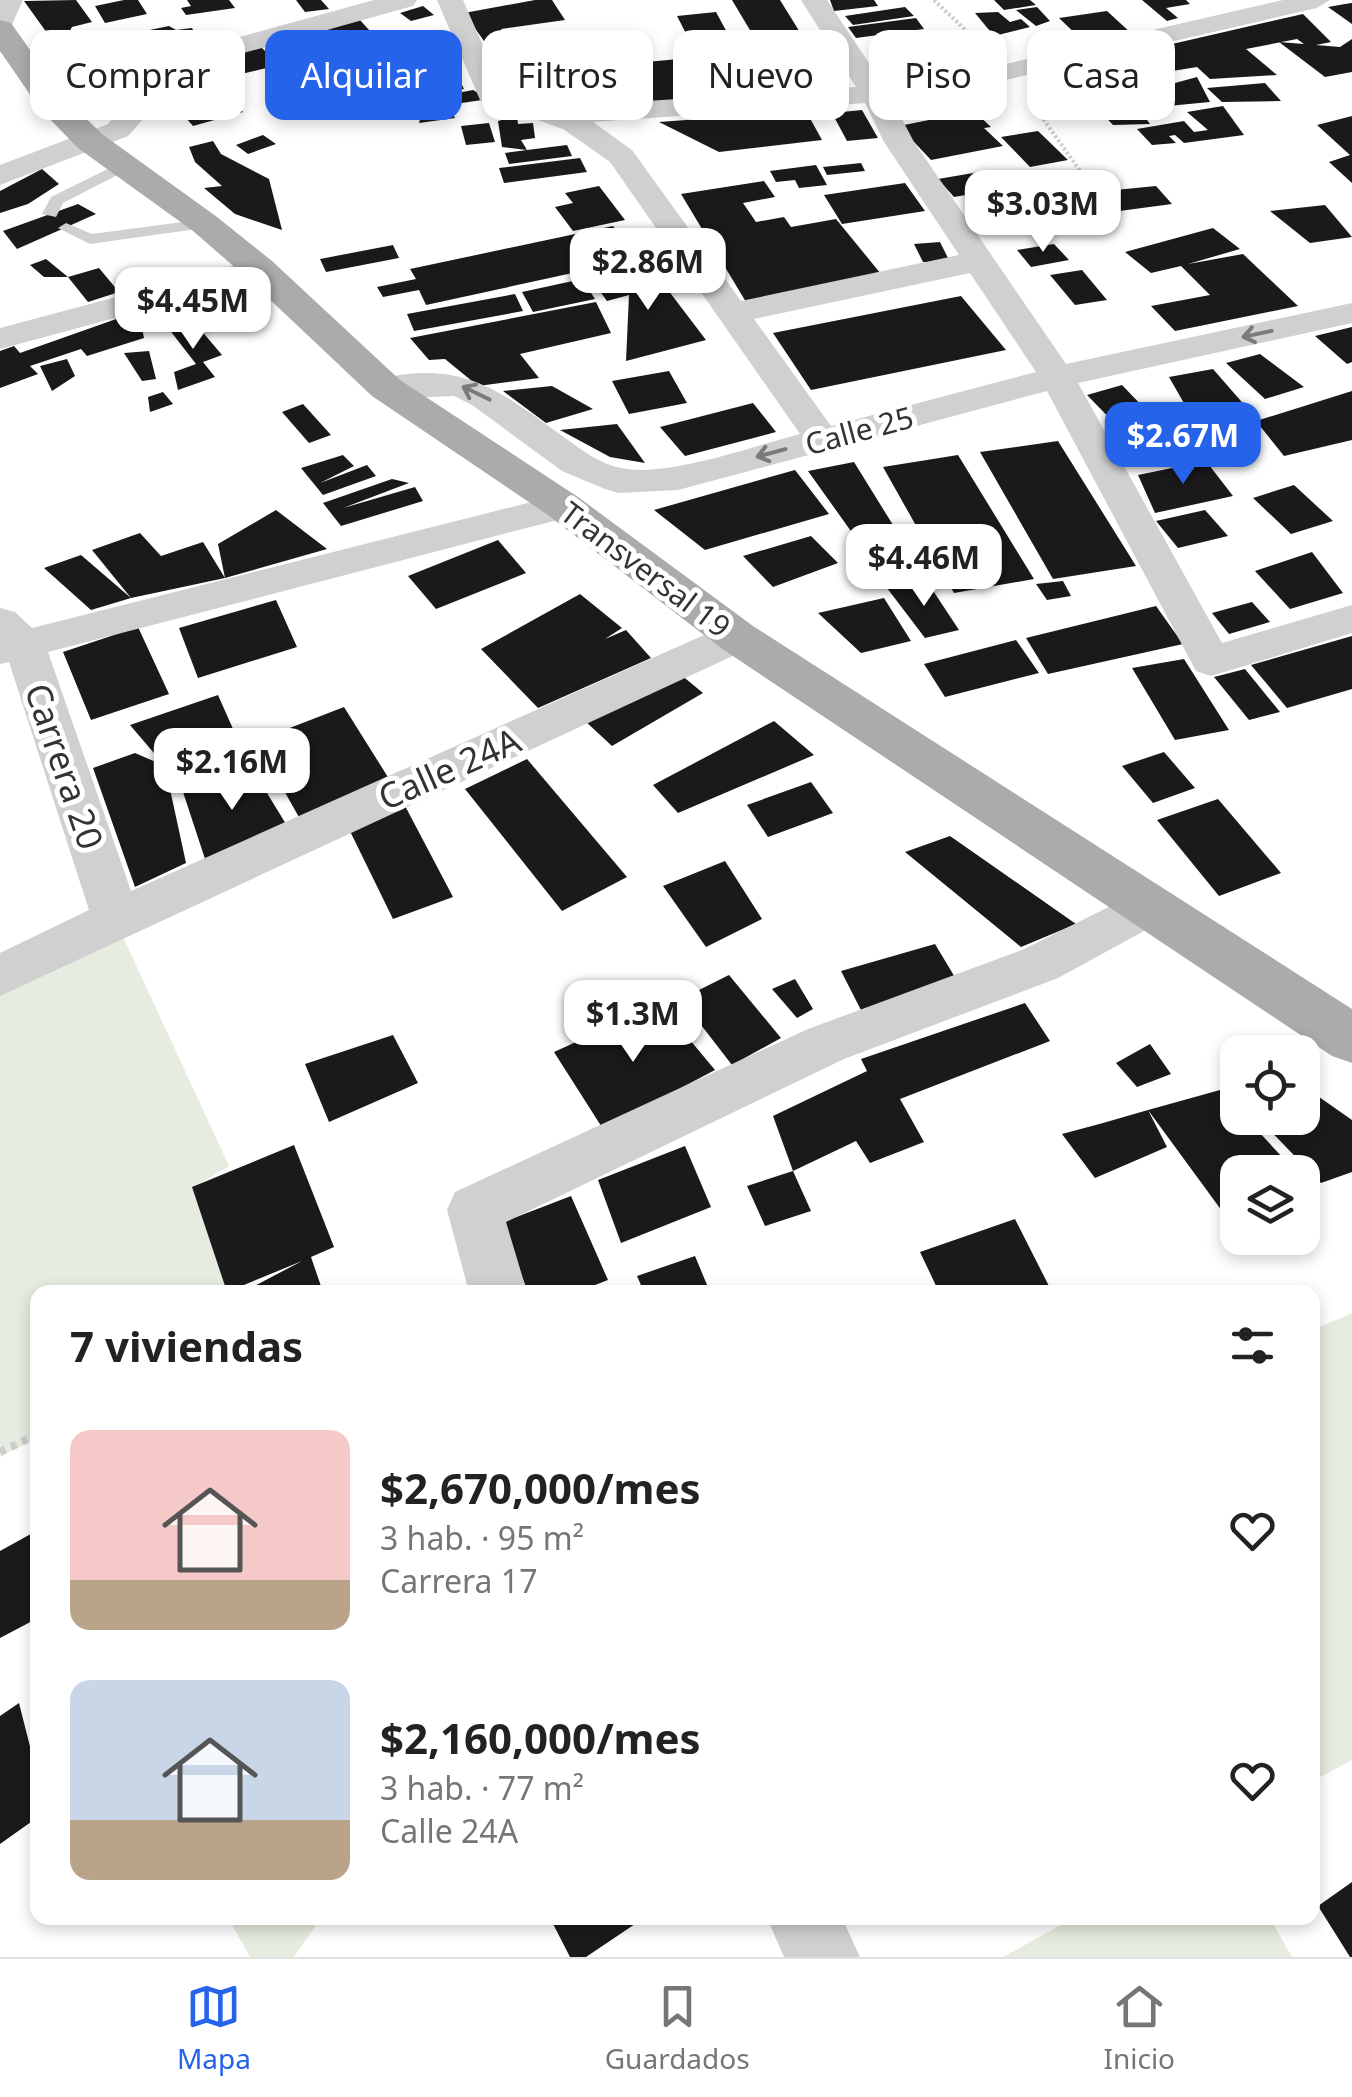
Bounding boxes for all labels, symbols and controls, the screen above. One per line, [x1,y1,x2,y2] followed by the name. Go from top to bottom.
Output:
[30,30,245,120] chip: Comprar
[265,30,462,120] chip: Alquilar
[482,30,653,120] chip: Filtros
[673,30,849,120] chip: Nuevo
[869,30,1007,120] chip: Piso
[1027,30,1175,120] chip: Casa
[962,170,1124,255] pin: $3.03M
[987,181,1099,224] text: $3.03M
[567,228,729,313] pin: $2.86M
[592,239,704,282] text: $2.86M
[112,267,274,352] pin: $4.45M
[137,278,249,321] text: $4.45M
[1242,326,1274,344] one-way arrow
[461,383,491,402] one-way arrow
[800,396,918,464] street label: Calle 25
[1102,402,1264,487] pin: $2.67M
[1127,413,1239,456] text: $2.67M
[756,445,787,464] one-way arrow
[553,492,739,646] street label: Transversal 19
[843,524,1005,609] pin: $4.46M
[868,535,980,578] text: $4.46M
[15,677,115,855] street label: Carrera 20
[370,716,528,820] street label: Calle 24A
[151,728,313,813] pin: $2.16M
[176,739,288,782] text: $2.16M
[563,980,703,1065] pin: $1.3M
[586,991,680,1034] text: $1.3M
[1220,1035,1320,1255] map controls
[1220,1035,1320,1135] button: locate
[1220,1155,1320,1255] button: layers
[70,1317,303,1374] text: 7 viviendas
[1225,1318,1280,1373] icon: filters
[380,1459,701,1516] text: $2,670,000/mes
[150,1470,270,1590] icon: home
[1225,1503,1280,1558] icon: heart
[380,1516,584,1559] text: 3 hab. · 95 m²
[380,1559,537,1602] text: Carrera 17
[380,1709,701,1766] text: $2,160,000/mes
[150,1720,270,1840] icon: home
[1225,1753,1280,1808] icon: heart
[380,1766,584,1809] text: 3 hab. · 77 m²
[380,1809,518,1852] text: Calle 24A
[177,1979,251,2077] tab: Mapa
[605,1979,750,2077] tab: Guardados
[1103,1979,1175,2077] tab: Inicio

